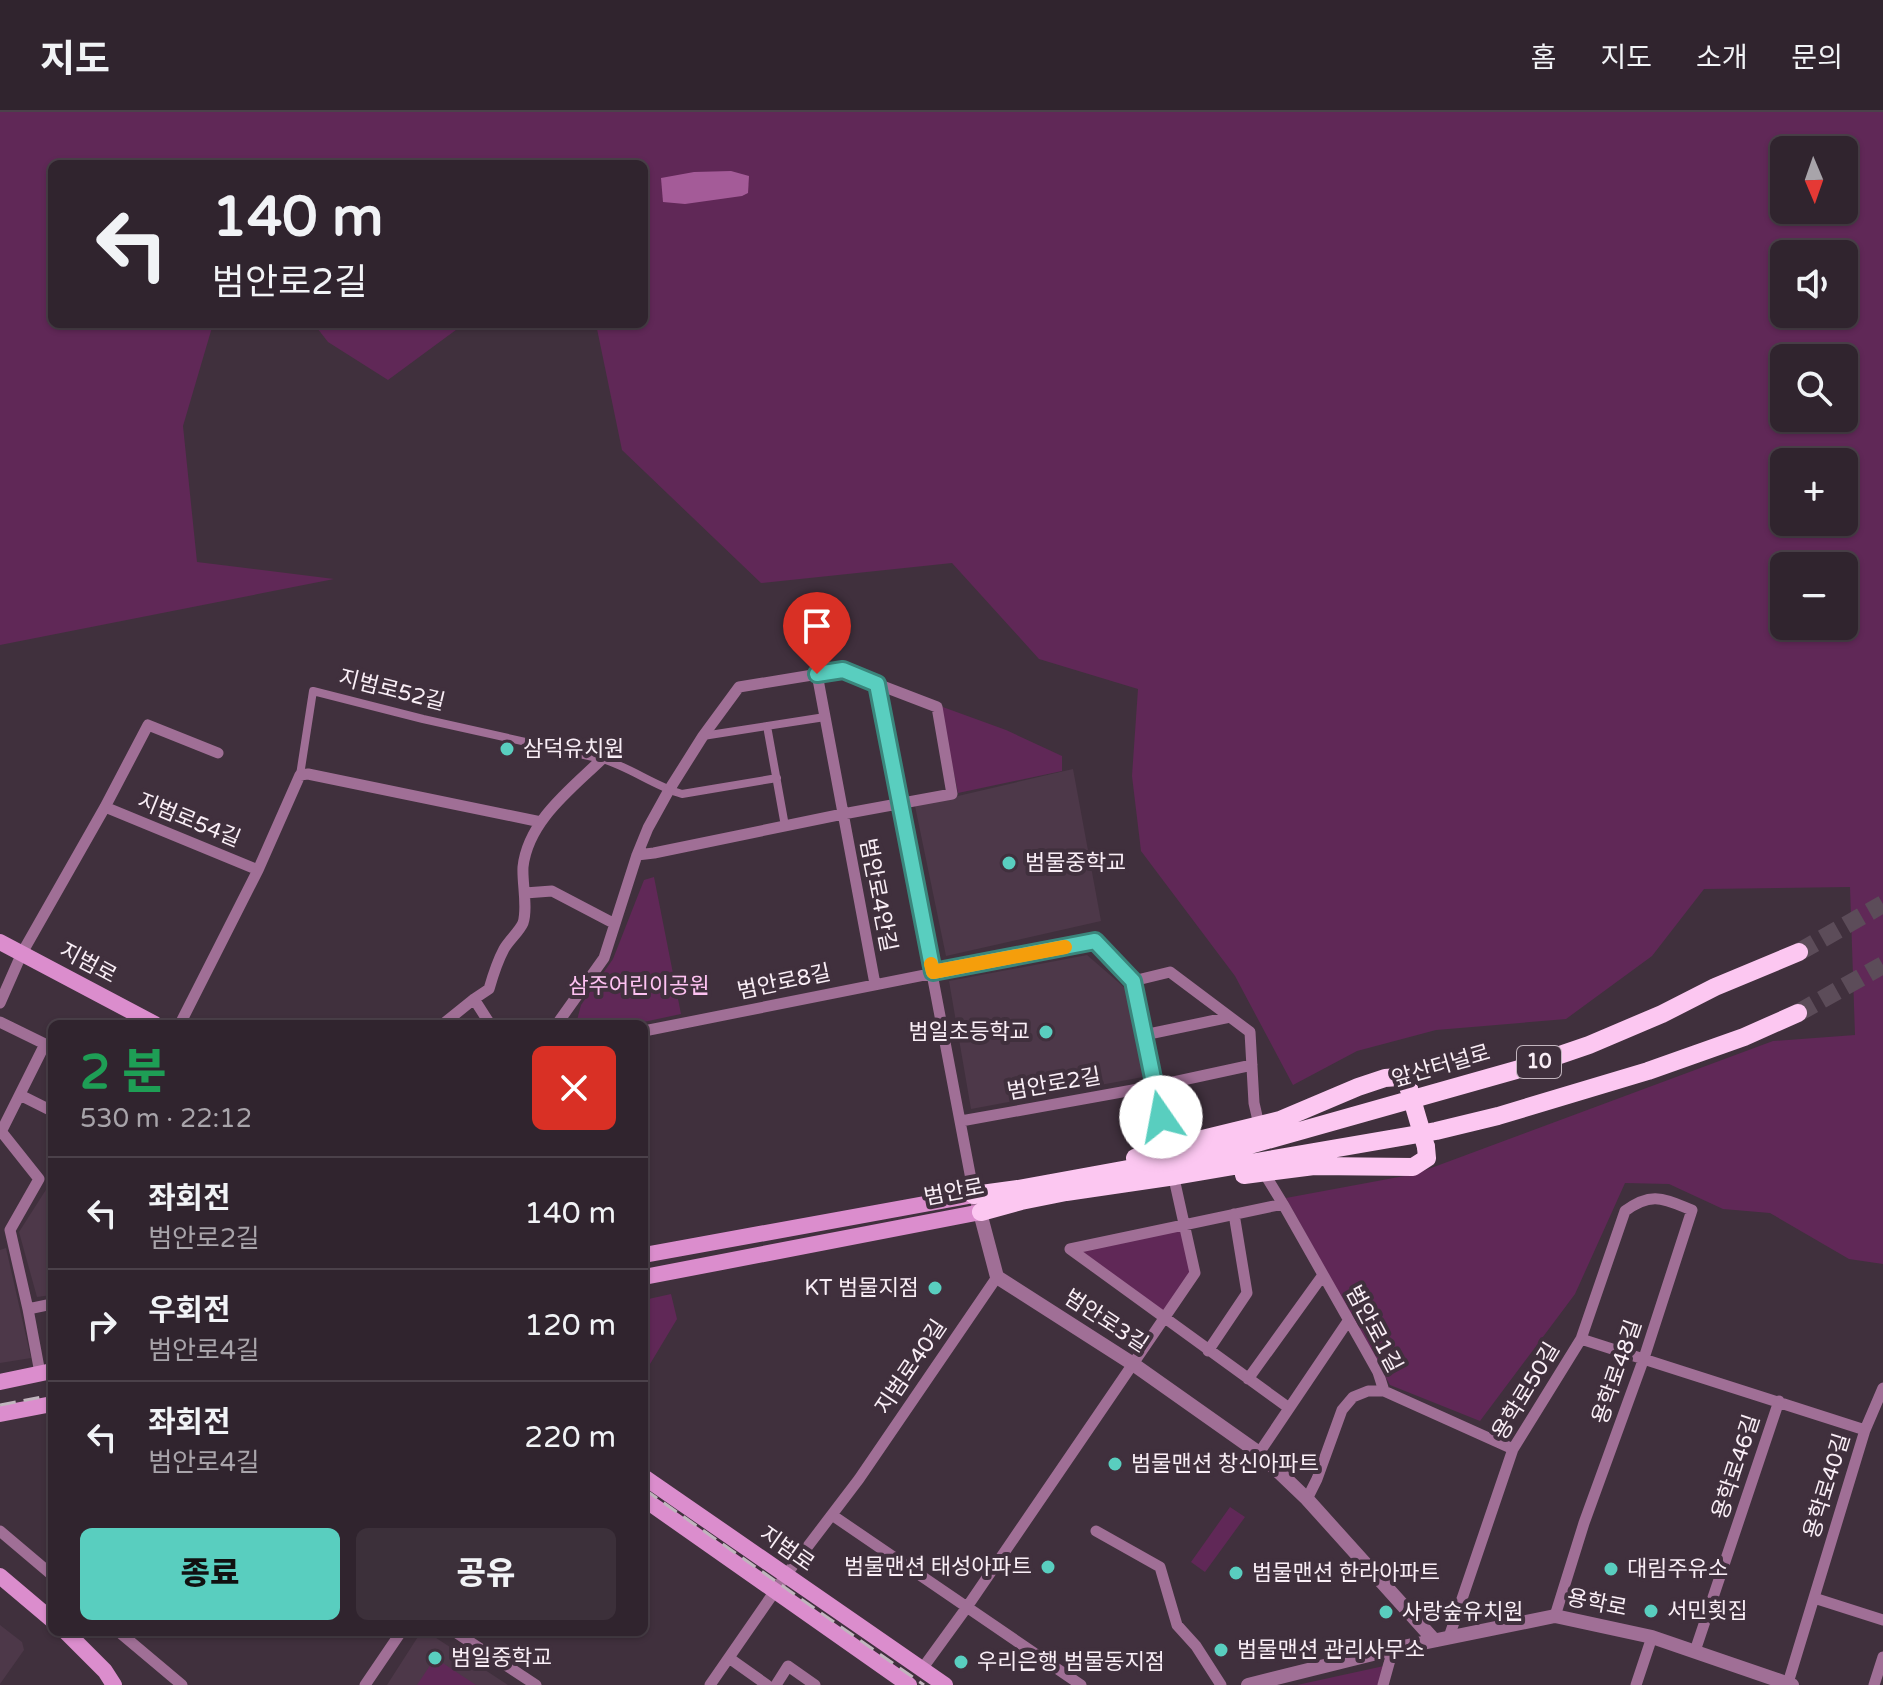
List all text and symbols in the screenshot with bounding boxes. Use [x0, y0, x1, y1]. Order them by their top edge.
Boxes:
text: 지도 [40, 37, 110, 83]
text: 홈 [1531, 41, 1556, 75]
text: 지도 [1600, 41, 1652, 75]
text: 소개 [1696, 41, 1747, 75]
text: 문의 [1791, 41, 1843, 75]
north arrow [1770, 136, 1858, 224]
map controls [1770, 136, 1858, 640]
text: 140 m [212, 184, 383, 251]
icon: left [80, 192, 184, 296]
button: sound [1770, 240, 1858, 328]
text: 범안로2길 [212, 261, 367, 304]
button: search [1770, 344, 1858, 432]
button: + [1770, 448, 1858, 536]
button: − [1770, 552, 1858, 640]
pin [783, 592, 851, 674]
icon: arrive [795, 604, 839, 648]
street label: 지범로52길 [336, 664, 448, 716]
place label: 삼덕유치원 [523, 736, 624, 762]
marker: 삼덕유치원 [498, 740, 516, 758]
street label: 지범로54길 [134, 788, 244, 852]
street label: 범안로4안길 [854, 836, 902, 954]
place label: 범물중학교 [1025, 850, 1126, 876]
marker: 범물중학교 [1000, 854, 1018, 872]
street label: 지범로 [55, 937, 121, 989]
street label: 범안로8길 [735, 959, 833, 1005]
park label: 삼주어린이공원 [568, 973, 710, 999]
place label: 범일초등학교 [909, 1019, 1030, 1045]
marker: 범일초등학교 [1037, 1023, 1055, 1041]
street label: 앞산터널로 [1389, 1040, 1493, 1092]
text: 2 분 [80, 1044, 167, 1102]
button: close [532, 1046, 616, 1130]
road number: 10 [1517, 1046, 1561, 1078]
street label: 범안로2길 [1005, 1063, 1103, 1105]
position arrow [1119, 1075, 1203, 1159]
text: 530 m · 22:12 [80, 1103, 252, 1134]
street label: 범안로 [922, 1173, 986, 1211]
text: 좌회전 [148, 1180, 231, 1217]
icon: left [80, 1191, 124, 1235]
text: 140 m [524, 1195, 616, 1232]
text: 범안로2길 [148, 1223, 260, 1254]
place label: KT 범물지점 [804, 1275, 919, 1301]
marker: KT 범물지점 [926, 1279, 944, 1297]
street label: 범안로1길 [1340, 1281, 1408, 1377]
street label: 범안로3길 [1059, 1284, 1153, 1358]
text: 우회전 [148, 1292, 231, 1329]
icon: right [80, 1303, 124, 1347]
text: 120 m [524, 1307, 616, 1344]
street label: 지범로40길 [870, 1315, 952, 1419]
street label: 용학로48길 [1587, 1316, 1647, 1428]
text: 범안로4길 [148, 1335, 260, 1366]
street label: 용학로50길 [1487, 1338, 1565, 1444]
text: 좌회전 [148, 1404, 231, 1441]
street label: 용학로46길 [1707, 1411, 1765, 1523]
icon: left [80, 1415, 124, 1459]
text: 220 m [524, 1419, 616, 1456]
street label: 용학로40길 [1799, 1430, 1855, 1542]
text: 범안로4길 [148, 1447, 260, 1478]
place label: 범물맨션 창신아파트 [1131, 1451, 1319, 1477]
marker: 범물맨션 창신아파트 [1106, 1455, 1124, 1473]
street label: 지범로 [755, 1521, 819, 1577]
button: 종료 [80, 1528, 340, 1620]
button: 공유 [356, 1528, 616, 1620]
place label: 범물맨션 태성아파트 [844, 1554, 1032, 1580]
place label: 대림주유소 [1627, 1556, 1728, 1582]
marker: 범물맨션 태성아파트 [1039, 1558, 1057, 1576]
place label: 범물맨션 한라아파트 [1252, 1560, 1440, 1586]
marker: 대림주유소 [1602, 1560, 1620, 1578]
marker: 범물맨션 한라아파트 [1227, 1564, 1245, 1582]
street label: 용학로 [1565, 1584, 1629, 1622]
place label: 서민횟집 [1667, 1598, 1748, 1624]
place label: 사랑숲유치원 [1402, 1599, 1523, 1625]
marker: 서민횟집 [1642, 1602, 1660, 1620]
marker: 사랑숲유치원 [1377, 1603, 1395, 1621]
place label: 범물맨션 관리사무소 [1237, 1637, 1425, 1663]
marker: 범물맨션 관리사무소 [1212, 1641, 1230, 1659]
place label: 범일중학교 [451, 1645, 552, 1671]
marker: 범일중학교 [426, 1649, 444, 1667]
place label: 우리은행 범물동지점 [977, 1649, 1165, 1675]
marker: 우리은행 범물동지점 [952, 1653, 970, 1671]

